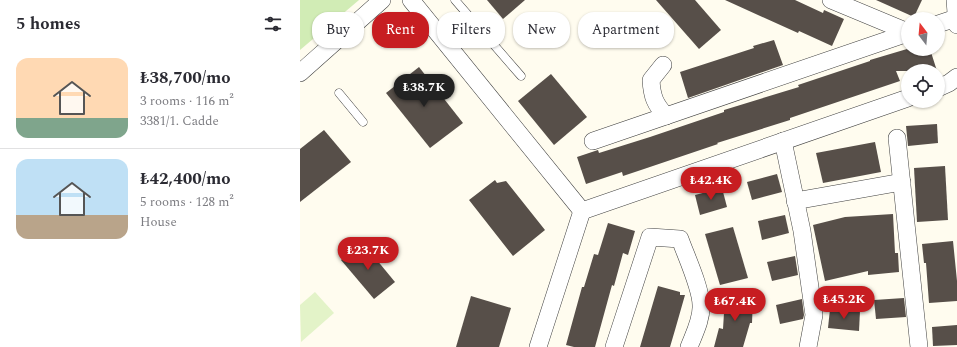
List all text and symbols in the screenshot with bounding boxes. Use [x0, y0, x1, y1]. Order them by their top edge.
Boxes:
text: 5 homes [16, 11, 81, 37]
chip: Buy [312, 12, 364, 48]
chip: Rent [372, 12, 429, 48]
chip: Filters [437, 12, 505, 48]
chip: New [513, 12, 570, 48]
chip: Apartment [578, 12, 674, 48]
north arrow [901, 12, 945, 56]
map controls [901, 12, 945, 108]
icon: filters [262, 13, 284, 35]
button: locate [901, 64, 945, 108]
text: ₺38,700/mo [140, 65, 231, 91]
icon: home [48, 74, 96, 122]
pin: ₺38.7K [391, 74, 457, 108]
text: ₺38.7K [403, 77, 445, 97]
text: 3 rooms · 116 m² [140, 91, 234, 111]
text: 3381/1. Cadde [140, 111, 219, 131]
text: ₺42,400/mo [140, 166, 231, 192]
pin: ₺42.4K [678, 167, 744, 201]
text: ₺42.4K [690, 170, 732, 190]
icon: home [48, 175, 96, 223]
text: 5 rooms · 128 m² [140, 192, 234, 212]
text: House [140, 212, 177, 232]
pin: ₺23.7K [335, 237, 401, 271]
text: ₺23.7K [347, 240, 389, 260]
pin: ₺45.2K [811, 286, 877, 320]
pin: ₺67.4K [702, 288, 768, 322]
text: ₺45.2K [823, 289, 865, 309]
text: ₺67.4K [714, 291, 756, 311]

